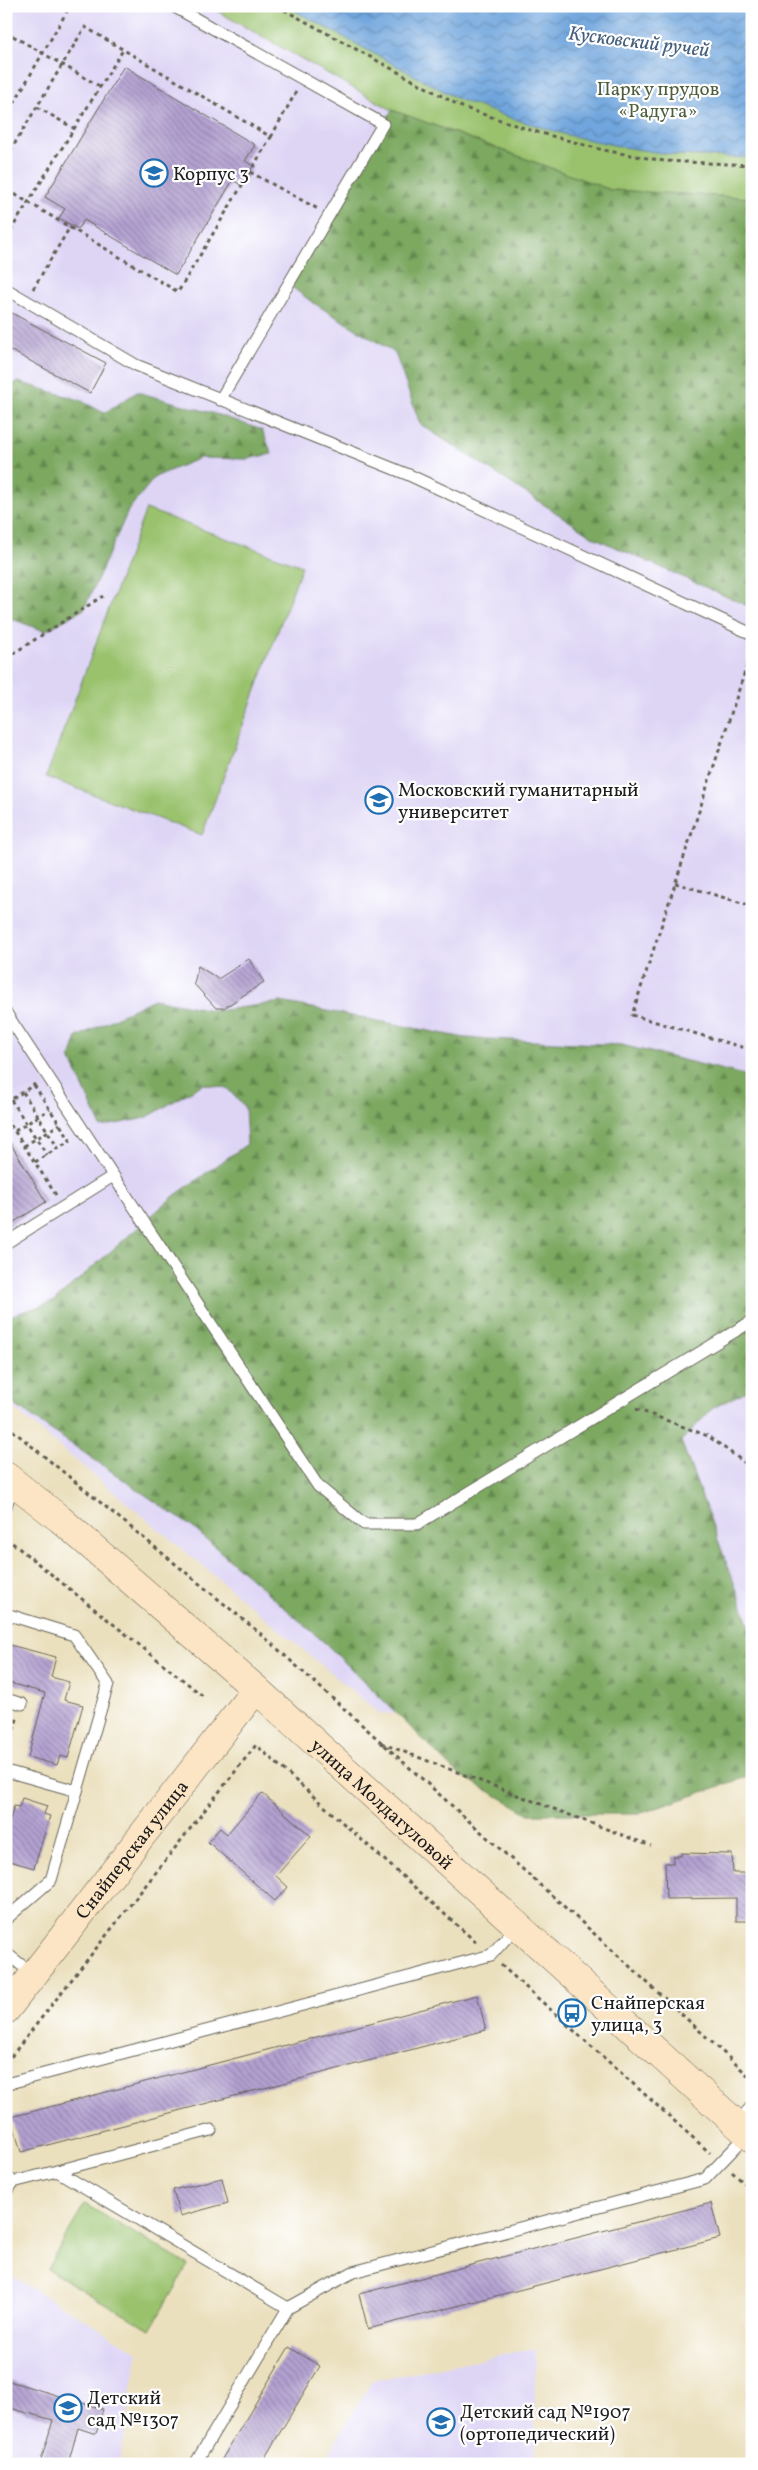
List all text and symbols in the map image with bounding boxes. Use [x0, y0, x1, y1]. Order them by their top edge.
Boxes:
water label: Кусковский ручей [567, 20, 711, 66]
park label: Парк у прудов «Радуга» [597, 77, 719, 125]
school or university icon: Корпус 3 [139, 158, 169, 188]
place label: Корпус 3 [173, 162, 249, 188]
place label: Московский гуманитарный университет [398, 778, 639, 826]
school or university icon: Московский гуманитарный университет [364, 785, 394, 815]
street label: улица Молдагуловой [304, 1733, 458, 1877]
street label: Снайперская улица [70, 1775, 195, 1925]
place label: Снайперская улица, 3 [591, 1991, 705, 2039]
bus stop icon: Снайперская улица, 3 [557, 1998, 587, 2028]
place label: Детский сад №1307 [87, 2386, 179, 2434]
school or university icon: Детский сад №1307 [53, 2393, 83, 2423]
place label: Детский сад №1907 (ортопедический) [460, 2400, 631, 2448]
school or university icon: Детский сад №1907 (ортопедический) [426, 2407, 456, 2437]

